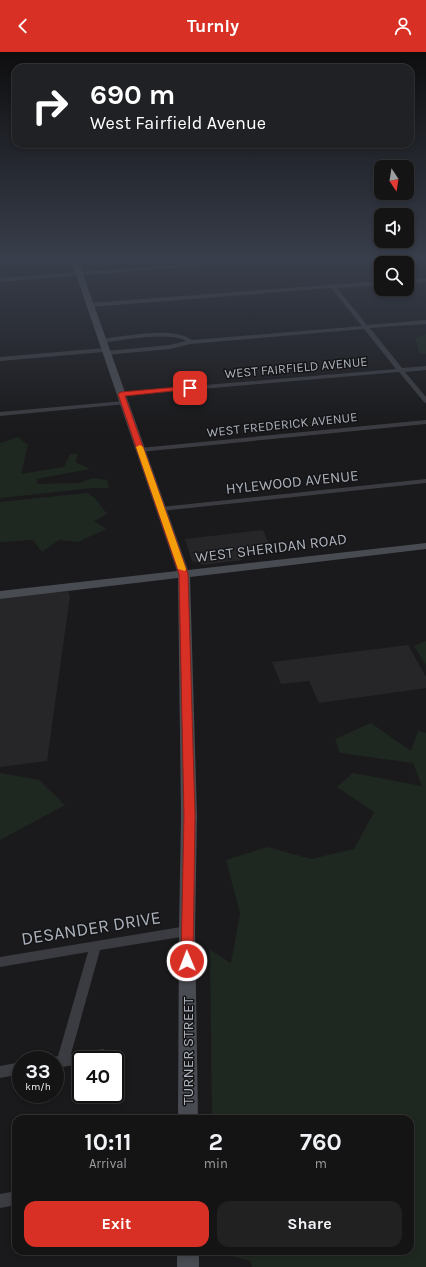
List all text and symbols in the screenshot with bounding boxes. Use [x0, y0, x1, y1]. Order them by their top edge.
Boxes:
icon: back [12, 15, 34, 37]
text: Turnly [187, 15, 239, 37]
icon: person [392, 15, 414, 37]
text: 690 m [90, 78, 175, 111]
icon: right [24, 80, 76, 132]
text: West Fairfield Avenue [90, 112, 266, 134]
north arrow [374, 160, 414, 200]
map controls [374, 160, 414, 296]
button: sound [374, 208, 414, 248]
button: search [374, 256, 414, 296]
street label: WEST FAIRFIELD AVENUE [224, 354, 368, 381]
pin [173, 371, 207, 405]
icon: arrive [179, 377, 201, 399]
street label: WEST FREDERICK AVENUE [206, 409, 358, 440]
street label: HYLEWOOD AVENUE [225, 466, 359, 498]
street label: WEST SHERIDAN ROAD [194, 530, 348, 566]
street label: DESANDER DRIVE [20, 906, 162, 950]
position arrow [166, 940, 208, 982]
street label: TURNER STREET [179, 996, 197, 1105]
speed limit sign: 40 [72, 1051, 124, 1103]
text: 33 [26, 1060, 50, 1083]
text: km/h [25, 1081, 51, 1093]
text: 10:11 [84, 1128, 132, 1156]
text: 2 [209, 1128, 223, 1156]
text: 760 [300, 1128, 342, 1156]
text: Arrival [89, 1156, 127, 1171]
text: min [204, 1156, 228, 1171]
text: m [315, 1156, 327, 1171]
button: Exit [24, 1201, 209, 1247]
button: Share [217, 1201, 402, 1247]

